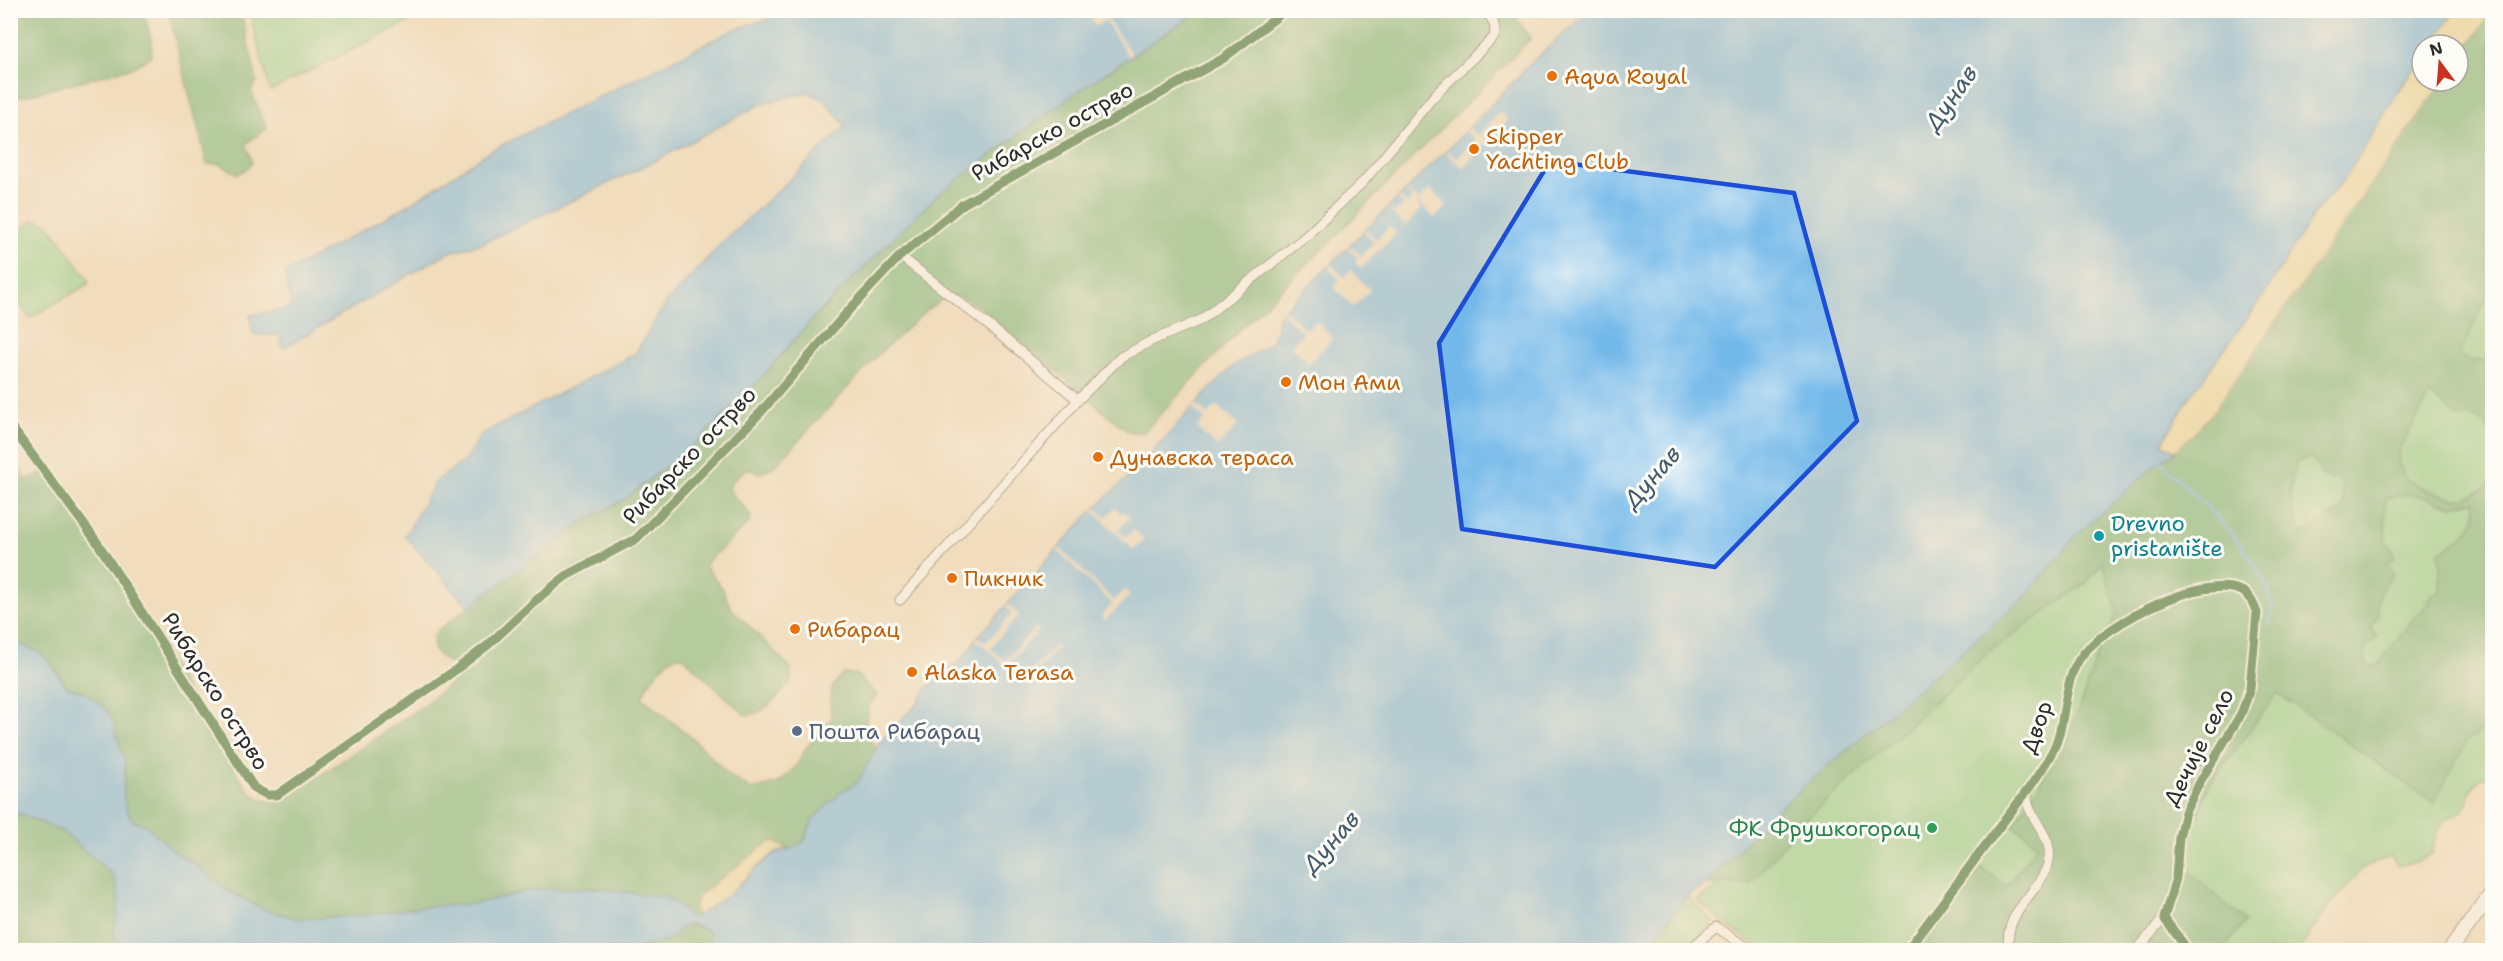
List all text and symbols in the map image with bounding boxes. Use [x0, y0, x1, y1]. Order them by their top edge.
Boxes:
north arrow [2410, 33, 2470, 93]
text: N [2427, 37, 2445, 61]
water label: Дунав [1916, 59, 1985, 139]
place label: Aqua Royal [1564, 62, 1687, 91]
marker: Aqua Royal [1545, 69, 1559, 83]
street label: Рибарско острво [966, 75, 1138, 188]
place label: Skipper Yachting Club [1486, 122, 1629, 176]
marker: Skipper Yachting Club [1467, 142, 1481, 156]
place label: Мон Ами [1298, 368, 1401, 397]
marker: Мон Ами [1279, 375, 1293, 389]
street label: Рибарско острво [616, 380, 763, 531]
water label: Дунав [1615, 439, 1688, 517]
place label: Дунавска тераса [1110, 443, 1294, 472]
marker: Дунавска тераса [1091, 450, 1105, 464]
place label: Drevno pristanište [2111, 509, 2223, 563]
marker: Drevno pristanište [2092, 529, 2106, 543]
place label: Пикник [964, 564, 1044, 593]
marker: Пикник [945, 571, 959, 585]
street label: Рибарско острво [155, 607, 276, 776]
place label: Рибарац [807, 615, 900, 644]
marker: Рибарац [788, 622, 802, 636]
place label: Alaska Terasa [924, 658, 1074, 687]
marker: Alaska Terasa [905, 665, 919, 679]
street label: Дечије село [2156, 684, 2240, 811]
street label: Двор [2014, 697, 2059, 757]
place label: Пошта Рибарац [809, 717, 980, 746]
marker: Пошта Рибарац [790, 724, 804, 738]
water label: Дунав [1294, 804, 1367, 882]
place label: ФК Фрушкогорац [1729, 814, 1920, 843]
marker: ФК Фрушкогорац [1925, 821, 1939, 835]

